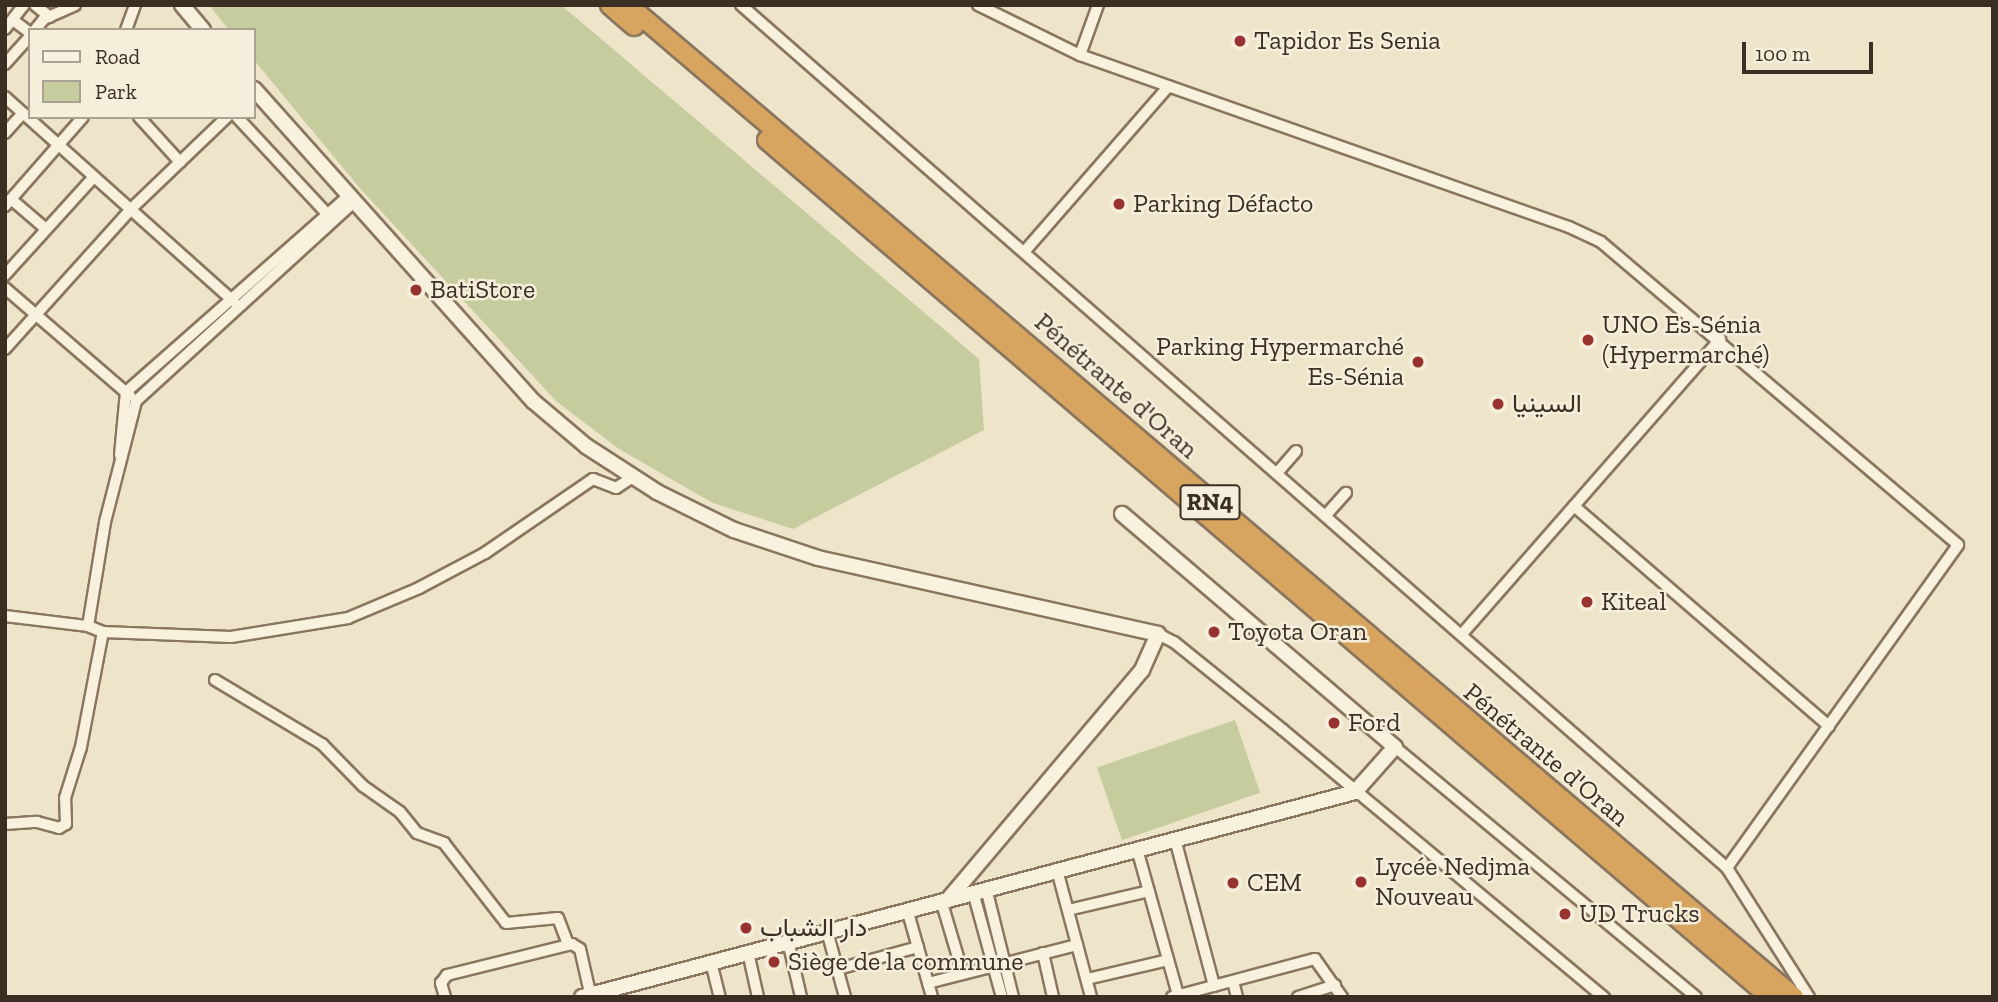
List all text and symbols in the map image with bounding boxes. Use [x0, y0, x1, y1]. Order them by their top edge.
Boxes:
place label: Tapidor Es Senia [1254, 25, 1441, 57]
legend [28, 28, 256, 119]
scale bar [1746, 28, 1877, 72]
marker: Tapidor Es Senia [1232, 33, 1248, 49]
text: 100 m [1755, 41, 1810, 66]
text: Road [95, 44, 140, 69]
text: Park [95, 79, 137, 104]
place label: Parking Défacto [1133, 188, 1313, 220]
marker: Parking Défacto [1111, 196, 1127, 212]
place label: BatiStore [430, 274, 535, 306]
marker: BatiStore [408, 282, 424, 298]
street label: Pénétrante d'Oran [1028, 307, 1204, 465]
place label: UNO Es-Sénia (Hypermarché) [1602, 309, 1769, 370]
place label: Parking Hypermarché Es-Sénia [1156, 331, 1404, 392]
marker: UNO Es-Sénia (Hypermarché) [1580, 332, 1596, 348]
marker: Parking Hypermarché Es-Sénia [1410, 354, 1426, 370]
place label: السينيا [1512, 388, 1582, 420]
marker: السينيا [1490, 396, 1506, 412]
road number: RN4 [1178, 481, 1242, 522]
place label: Kiteal [1601, 586, 1666, 618]
marker: Kiteal [1579, 594, 1595, 610]
place label: Toyota Oran [1228, 616, 1367, 648]
marker: Toyota Oran [1206, 624, 1222, 640]
street label: Pénétrante d'Oran [1457, 677, 1635, 833]
place label: Ford [1348, 707, 1401, 739]
marker: Ford [1326, 715, 1342, 731]
place label: Lycée Nedjma Nouveau [1375, 851, 1530, 912]
place label: CEM [1247, 867, 1302, 899]
marker: Lycée Nedjma Nouveau [1353, 874, 1369, 890]
marker: CEM [1225, 875, 1241, 891]
place label: UD Trucks [1579, 898, 1700, 930]
marker: UD Trucks [1557, 906, 1573, 922]
place label: دار الشباب [760, 912, 867, 944]
marker: دار الشباب [738, 920, 754, 936]
place label: Siège de la commune [788, 946, 1023, 978]
marker: Siège de la commune [766, 954, 782, 970]

